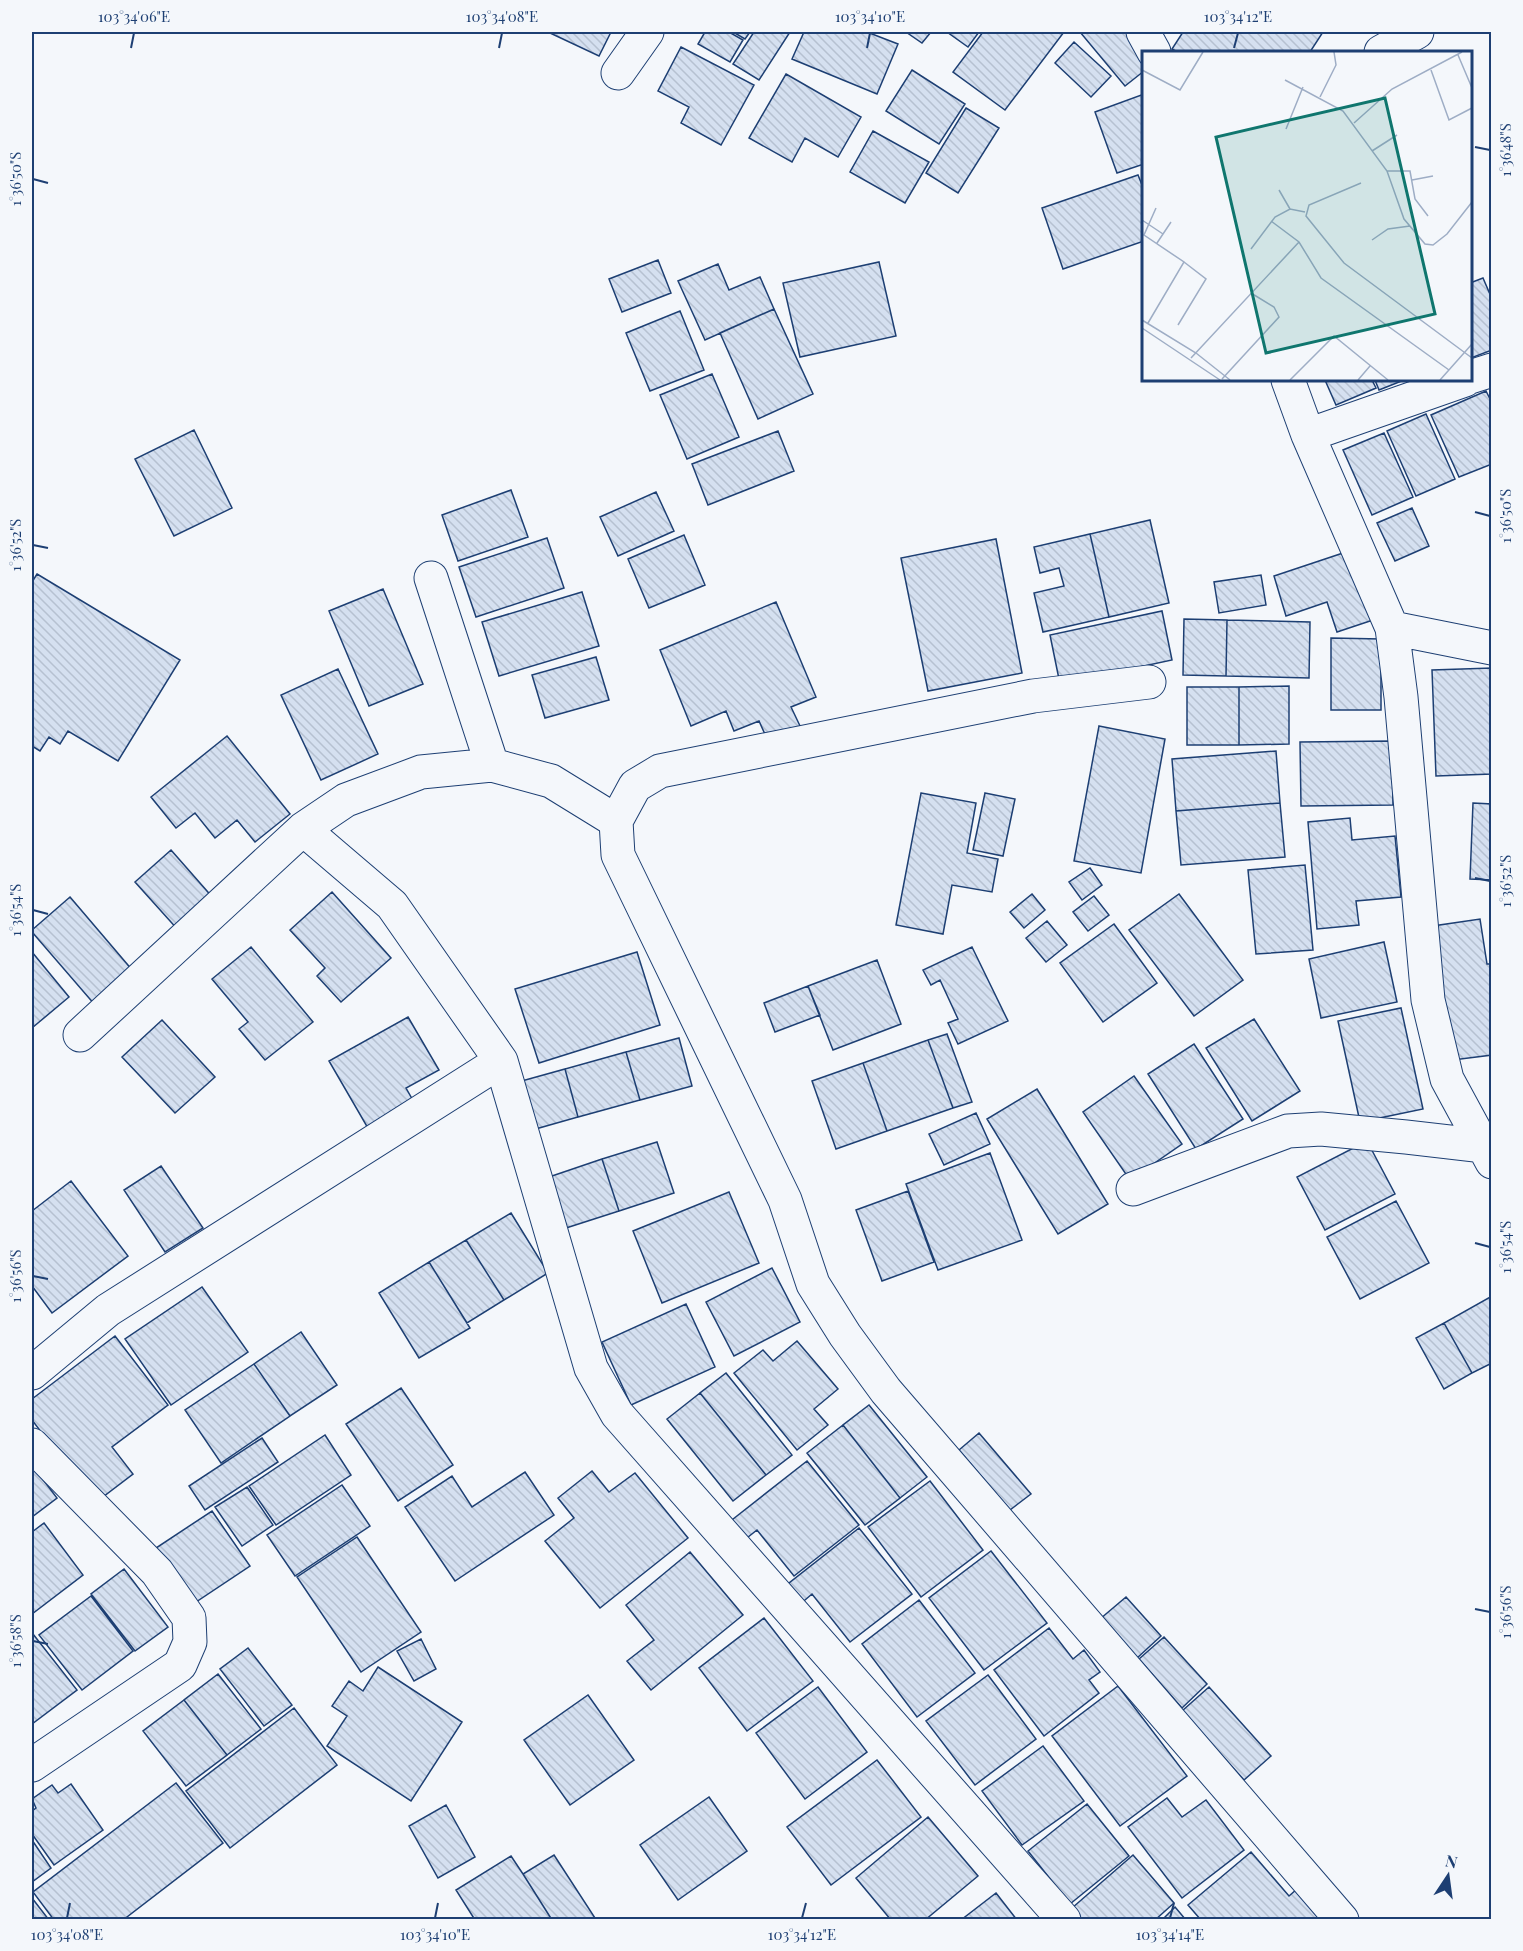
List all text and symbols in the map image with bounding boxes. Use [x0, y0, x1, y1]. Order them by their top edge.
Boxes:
text: 103°34'06"E [98, 6, 170, 26]
text: 103°34'08"E [466, 6, 538, 26]
text: 103°34'10"E [835, 6, 905, 26]
text: 103°34'12"E [1204, 6, 1272, 26]
inset map [1142, 51, 1472, 381]
text: 1°36'48"S [1495, 123, 1515, 177]
text: 1°36'50"S [5, 152, 25, 206]
text: 1°36'50"S [1495, 489, 1515, 543]
text: 1°36'52"S [5, 519, 25, 571]
text: 1°36'52"S [1495, 855, 1515, 907]
text: 1°36'54"S [5, 884, 25, 936]
text: 1°36'54"S [1495, 1221, 1515, 1273]
text: 1°36'56"S [5, 1249, 25, 1303]
text: 1°36'56"S [1495, 1585, 1515, 1639]
text: 1°36'58"S [5, 1614, 25, 1668]
north arrow [1418, 1846, 1478, 1906]
text: N [1443, 1849, 1460, 1873]
text: 103°34'08"E [31, 1924, 103, 1944]
text: 103°34'10"E [400, 1924, 470, 1944]
text: 103°34'12"E [768, 1924, 836, 1944]
text: 103°34'14"E [1136, 1924, 1204, 1944]

